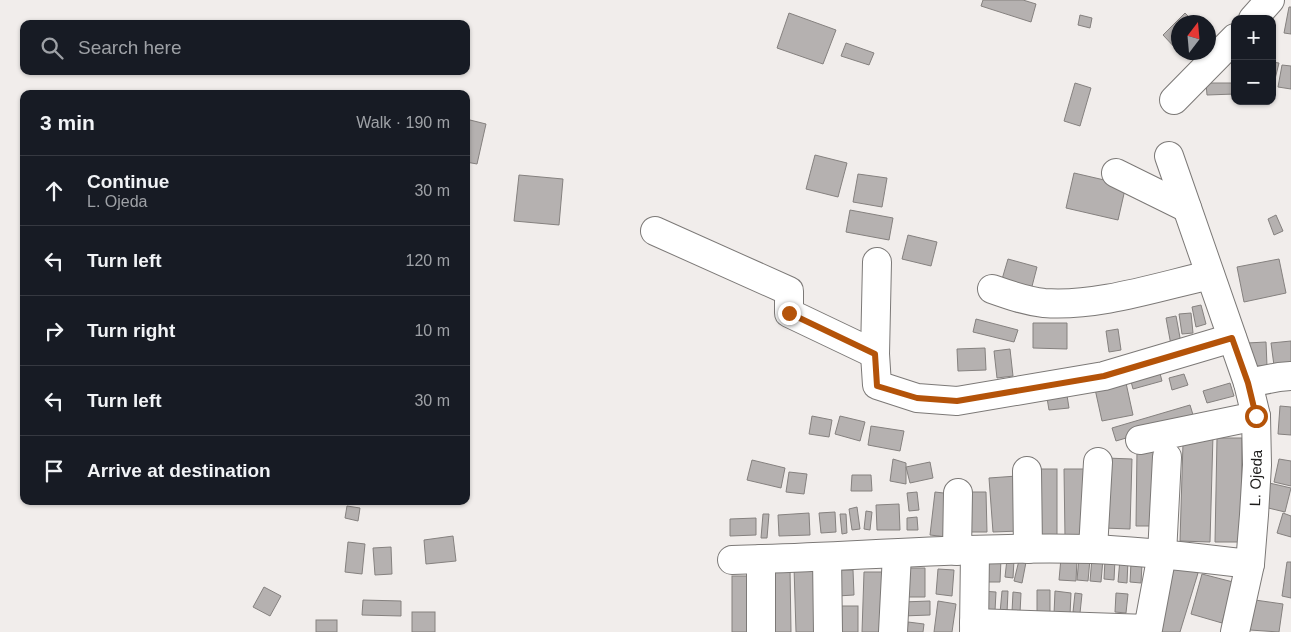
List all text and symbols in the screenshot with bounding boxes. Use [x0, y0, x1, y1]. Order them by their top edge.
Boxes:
north arrow [1171, 15, 1216, 60]
map controls [1231, 15, 1276, 105]
button: + [1231, 15, 1276, 60]
search box [20, 20, 470, 75]
icon: search [38, 34, 66, 62]
text: Search here [78, 37, 182, 58]
button: − [1231, 60, 1276, 105]
text: 3 min [40, 111, 95, 134]
text: Walk · 190 m [356, 114, 450, 131]
text: Continue [87, 171, 169, 192]
icon: ahead [40, 177, 68, 205]
text: 30 m [414, 182, 450, 199]
text: L. Ojeda [87, 193, 147, 210]
icon: left [40, 247, 68, 275]
text: Turn left [87, 250, 162, 271]
text: 120 m [406, 252, 450, 269]
route end [778, 302, 801, 325]
icon: right [40, 317, 68, 345]
text: Turn right [87, 320, 175, 341]
text: 10 m [414, 322, 450, 339]
icon: left [40, 387, 68, 415]
text: Turn left [87, 390, 162, 411]
text: 30 m [414, 392, 450, 409]
route start [1245, 405, 1268, 428]
street label: L. Ojeda [1246, 449, 1265, 507]
icon: arrive [40, 457, 68, 485]
text: Arrive at destination [87, 460, 271, 481]

